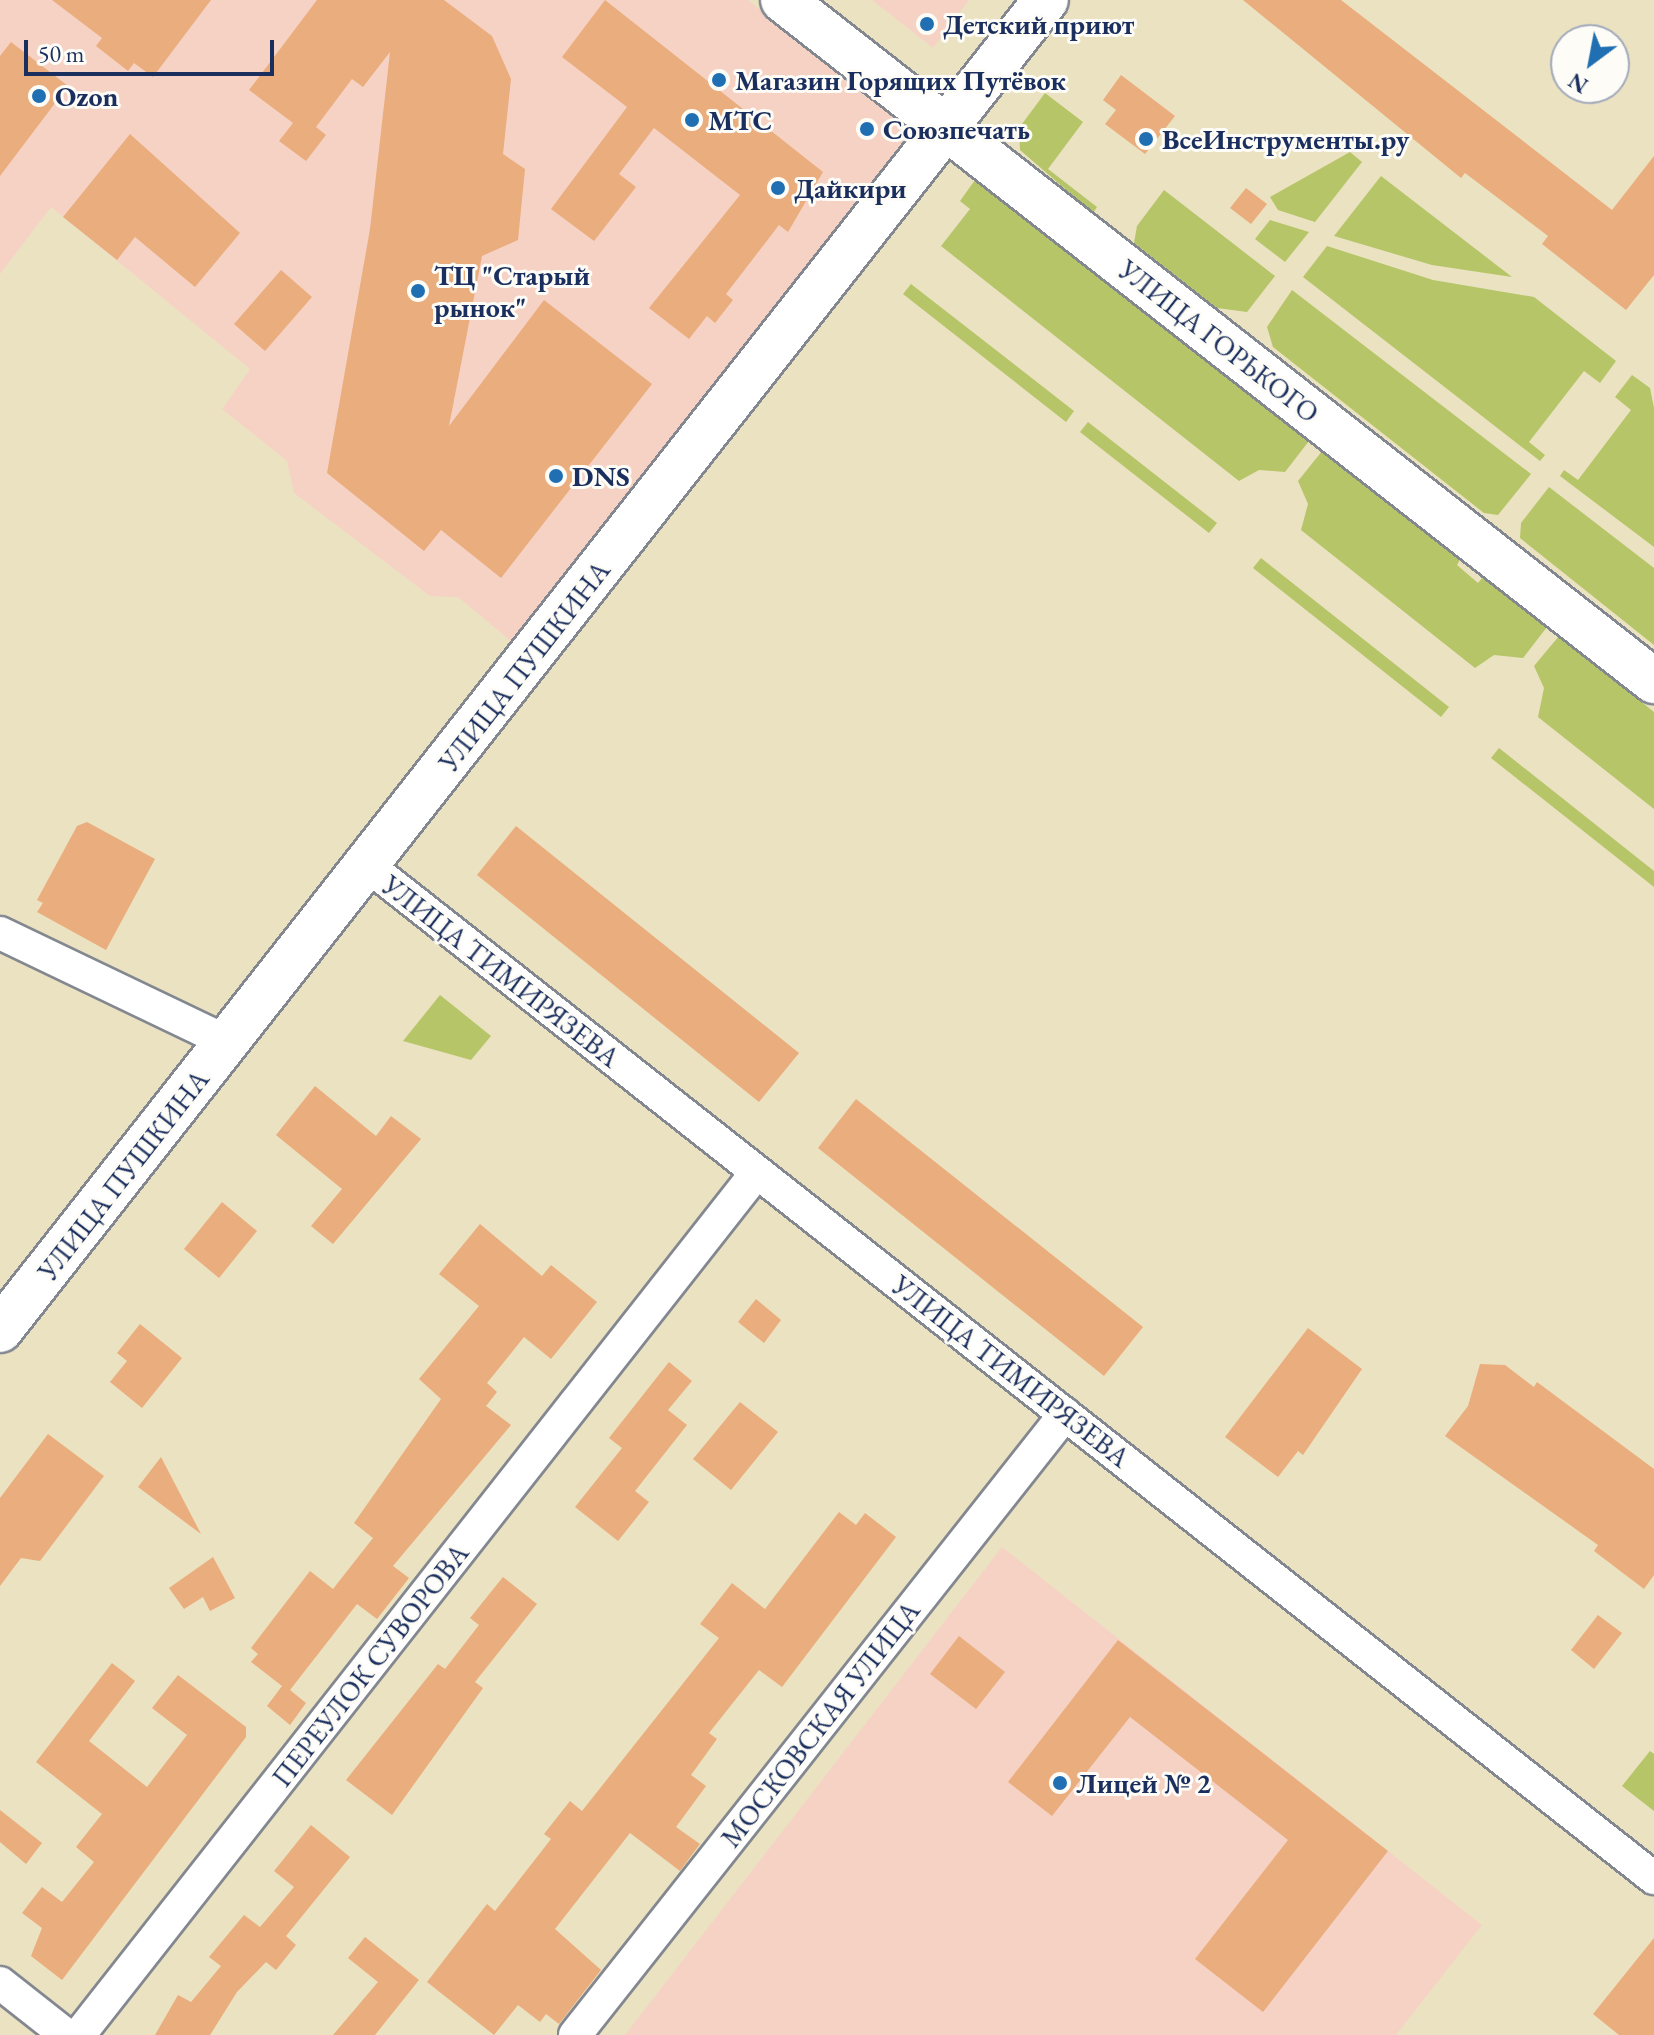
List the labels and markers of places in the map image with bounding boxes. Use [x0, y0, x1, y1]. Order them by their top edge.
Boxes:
place label: Детский приют [943, 7, 1134, 41]
marker: Детский приют [918, 15, 936, 33]
place label: Магазин Горящих Путёвок [735, 63, 1066, 97]
marker: Магазин Горящих Путёвок [710, 71, 728, 89]
place label: Ozon [55, 79, 118, 113]
marker: Ozon [30, 87, 48, 105]
place label: МТС [708, 103, 772, 137]
marker: МТС [683, 111, 701, 129]
place label: Союзпечать [883, 112, 1030, 146]
marker: Союзпечать [858, 120, 876, 138]
place label: ВсеИнструменты.ру [1162, 122, 1409, 156]
marker: ВсеИнструменты.ру [1137, 130, 1155, 148]
place label: Дайкири [794, 171, 907, 205]
marker: Дайкири [769, 179, 787, 197]
place label: ТЦ "Старый рынок" [434, 258, 590, 324]
marker: ТЦ "Старый рынок" [409, 282, 427, 300]
place label: DNS [572, 459, 630, 493]
marker: DNS [547, 467, 565, 485]
place label: Лицей № 2 [1076, 1766, 1211, 1800]
marker: Лицей № 2 [1051, 1774, 1069, 1792]

